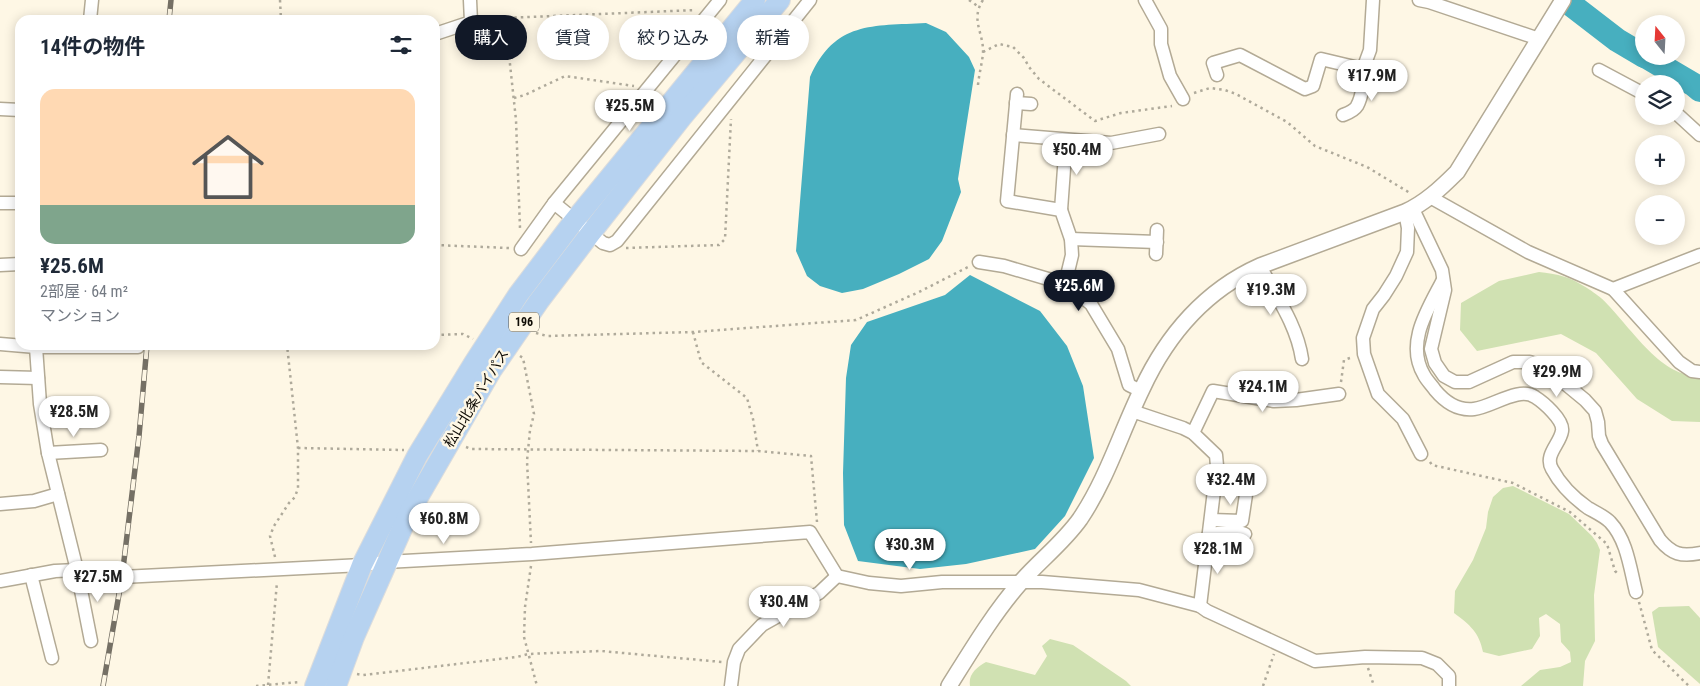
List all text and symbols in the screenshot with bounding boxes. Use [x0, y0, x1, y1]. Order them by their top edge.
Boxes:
chip: 購入 [455, 15, 527, 60]
chip: 賃貸 [537, 15, 609, 60]
chip: 絞り込み [619, 15, 727, 60]
chip: 新着 [737, 15, 809, 60]
north arrow [1635, 15, 1685, 65]
map controls [1635, 15, 1685, 245]
icon: filters [387, 31, 415, 59]
text: 14件の物件 [40, 35, 145, 59]
pin: ¥17.9M [1331, 59, 1413, 102]
text: ¥17.9M [1348, 66, 1396, 85]
button: layers [1635, 75, 1685, 125]
pin: ¥25.5M [589, 90, 671, 132]
text: ¥25.5M [606, 96, 654, 115]
icon: home [183, 122, 273, 212]
pin: ¥50.4M [1036, 134, 1118, 176]
button: + [1635, 135, 1685, 185]
text: ¥50.4M [1053, 140, 1101, 159]
button: − [1635, 195, 1685, 245]
text: ¥25.6M [40, 254, 104, 278]
pin: ¥25.6M [1038, 270, 1120, 312]
pin: ¥19.3M [1230, 274, 1312, 316]
text: ¥25.6M [1055, 276, 1103, 295]
text: ¥19.3M [1247, 280, 1295, 299]
text: 2部屋 · 64 m² [40, 282, 128, 301]
text: マンション [40, 306, 120, 325]
road number: 196 [509, 313, 539, 332]
street label: 松山北条バイパス [440, 346, 512, 450]
pin: ¥29.9M [1516, 356, 1598, 398]
text: ¥29.9M [1533, 362, 1581, 381]
pin: ¥24.1M [1222, 370, 1304, 413]
text: ¥24.1M [1239, 377, 1287, 396]
pin: ¥28.5M [33, 396, 115, 438]
text: ¥28.5M [50, 402, 98, 421]
pin: ¥32.4M [1190, 464, 1272, 506]
text: ¥32.4M [1207, 470, 1255, 489]
pin: ¥60.8M [403, 502, 485, 545]
text: ¥60.8M [420, 509, 468, 528]
pin: ¥30.3M [869, 528, 951, 571]
pin: ¥28.1M [1177, 532, 1259, 575]
text: ¥30.3M [886, 535, 934, 554]
text: ¥28.1M [1194, 539, 1242, 558]
pin: ¥27.5M [57, 560, 139, 603]
text: ¥27.5M [74, 567, 122, 586]
pin: ¥30.4M [743, 586, 825, 628]
text: ¥30.4M [760, 592, 808, 611]

